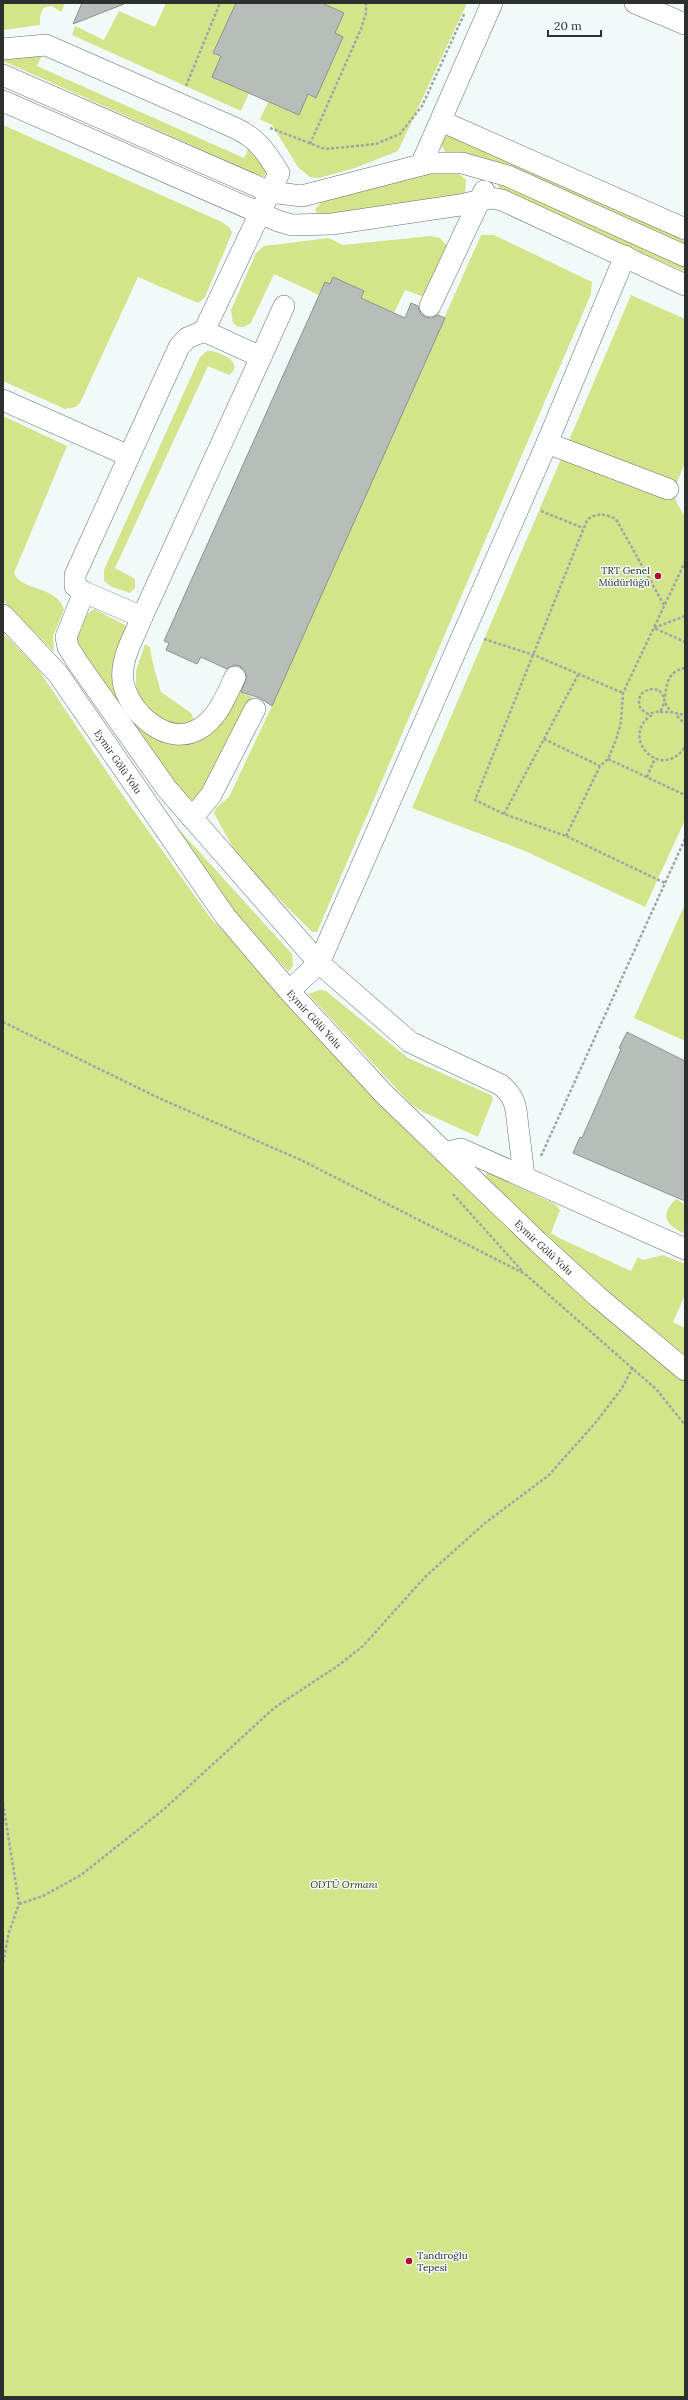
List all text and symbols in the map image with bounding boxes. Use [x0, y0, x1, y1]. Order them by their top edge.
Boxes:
scale bar [548, 12, 601, 38]
text: 20 m [554, 18, 582, 33]
place label: TRT Genel Müdürlüğü [598, 564, 650, 589]
marker: TRT Genel Müdürlüğü [653, 571, 663, 581]
street label: Eymir Gölü Yolu [91, 727, 145, 796]
street label: Eymir Gölü Yolu [284, 987, 344, 1051]
street label: Eymir Gölü Yolu [512, 1217, 576, 1278]
park label: ODTÜ Ormanı [310, 1878, 379, 1891]
place label: Tandıroğlu Tepesi [417, 2249, 468, 2274]
marker: Tandıroğlu Tepesi [404, 2256, 414, 2266]

